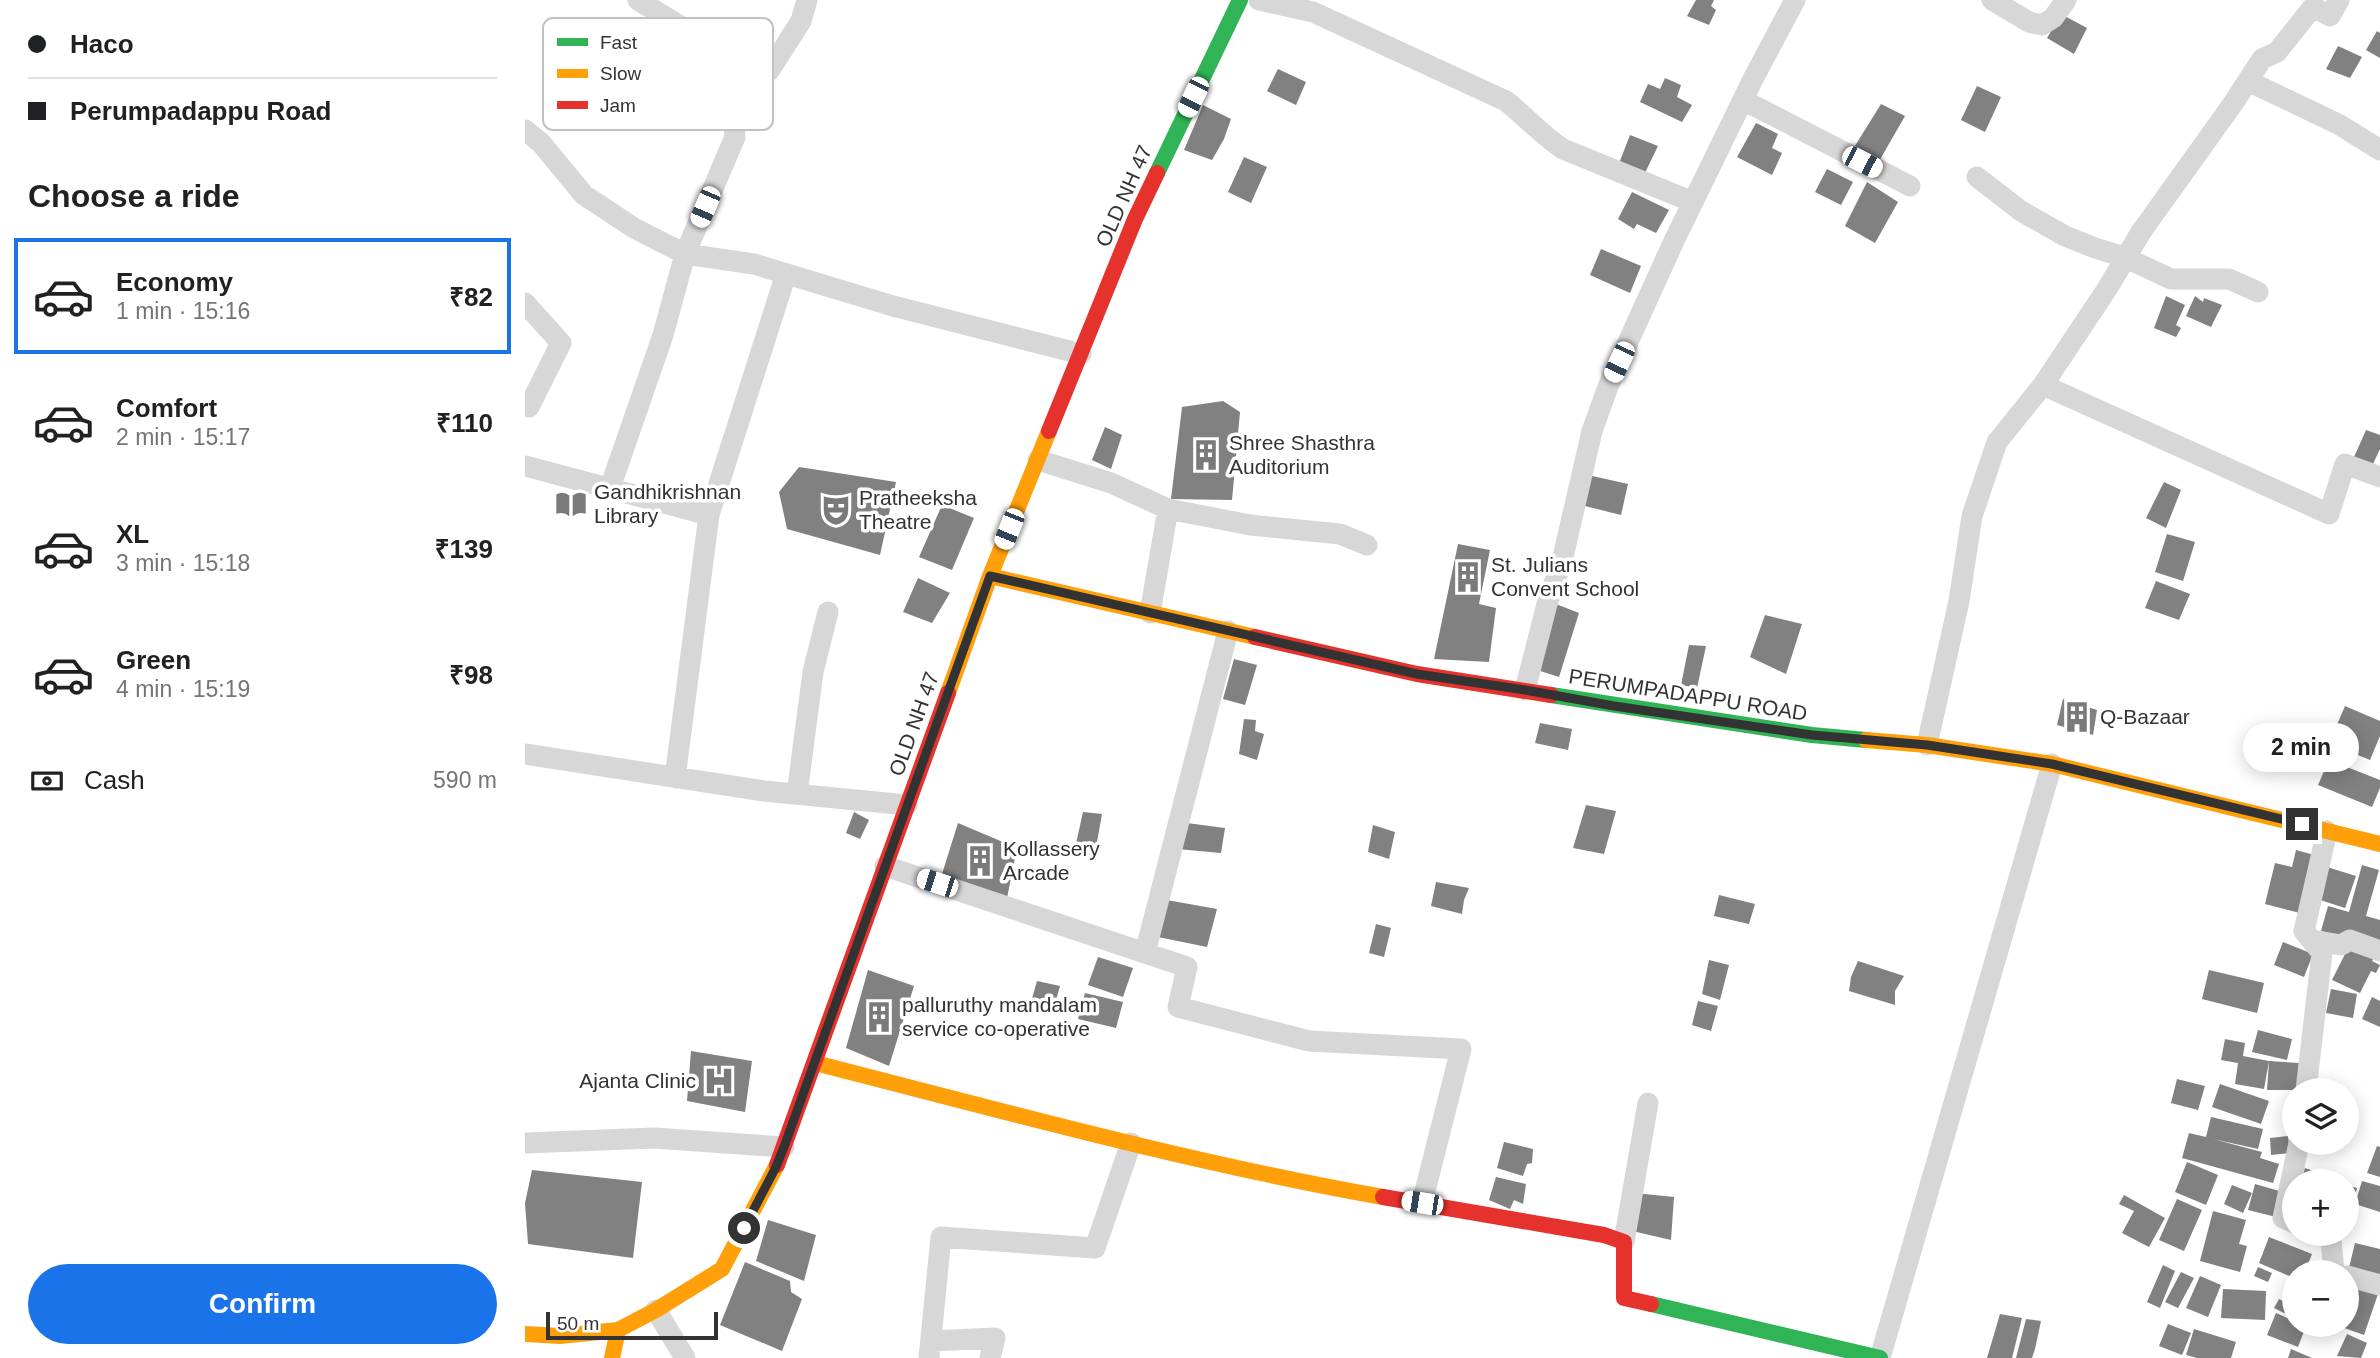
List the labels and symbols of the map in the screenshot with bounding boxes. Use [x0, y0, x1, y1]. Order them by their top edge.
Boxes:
legend [543, 18, 773, 130]
text: Fast [600, 32, 638, 53]
text: Slow [600, 63, 641, 84]
car [1175, 74, 1212, 120]
text: Jam [600, 95, 636, 116]
street label: OLD NH 47 [1091, 142, 1156, 250]
car [1839, 143, 1886, 181]
car [688, 184, 723, 230]
car [1601, 339, 1638, 385]
place label: Shree Shasthra Auditorium [1229, 431, 1375, 478]
building icon: Shree Shasthra Auditorium [1189, 438, 1223, 472]
place label: Gandhikrishnan Library [594, 480, 741, 527]
place label: Pratheeksha Theatre [859, 486, 977, 533]
library icon: Gandhikrishnan Library [554, 487, 588, 521]
theatre icon: Pratheeksha Theatre [819, 493, 853, 527]
car [992, 506, 1027, 552]
place label: St. Julians Convent School [1491, 553, 1639, 600]
building icon: St. Julians Convent School [1451, 560, 1485, 594]
street label: PERUMPADAPPU ROAD [1567, 664, 1809, 725]
street label: OLD NH 47 [884, 669, 943, 779]
building icon: Q-Bazaar [2060, 700, 2094, 734]
place label: Q-Bazaar [2100, 705, 2190, 728]
callout: 2 min [2244, 722, 2360, 772]
route end [2286, 808, 2318, 840]
place label: Kollassery Arcade [1003, 837, 1100, 884]
building icon: Kollassery Arcade [963, 844, 997, 878]
car [914, 867, 961, 899]
place label: palluruthy mandalam service co-operative [902, 993, 1097, 1040]
building icon: palluruthy mandalam service co-operative [862, 1000, 896, 1034]
hospital icon: Ajanta Clinic [702, 1064, 736, 1098]
place label: Ajanta Clinic [579, 1069, 696, 1092]
car [1400, 1189, 1445, 1217]
route start [728, 1212, 760, 1244]
scale bar [546, 1309, 717, 1341]

